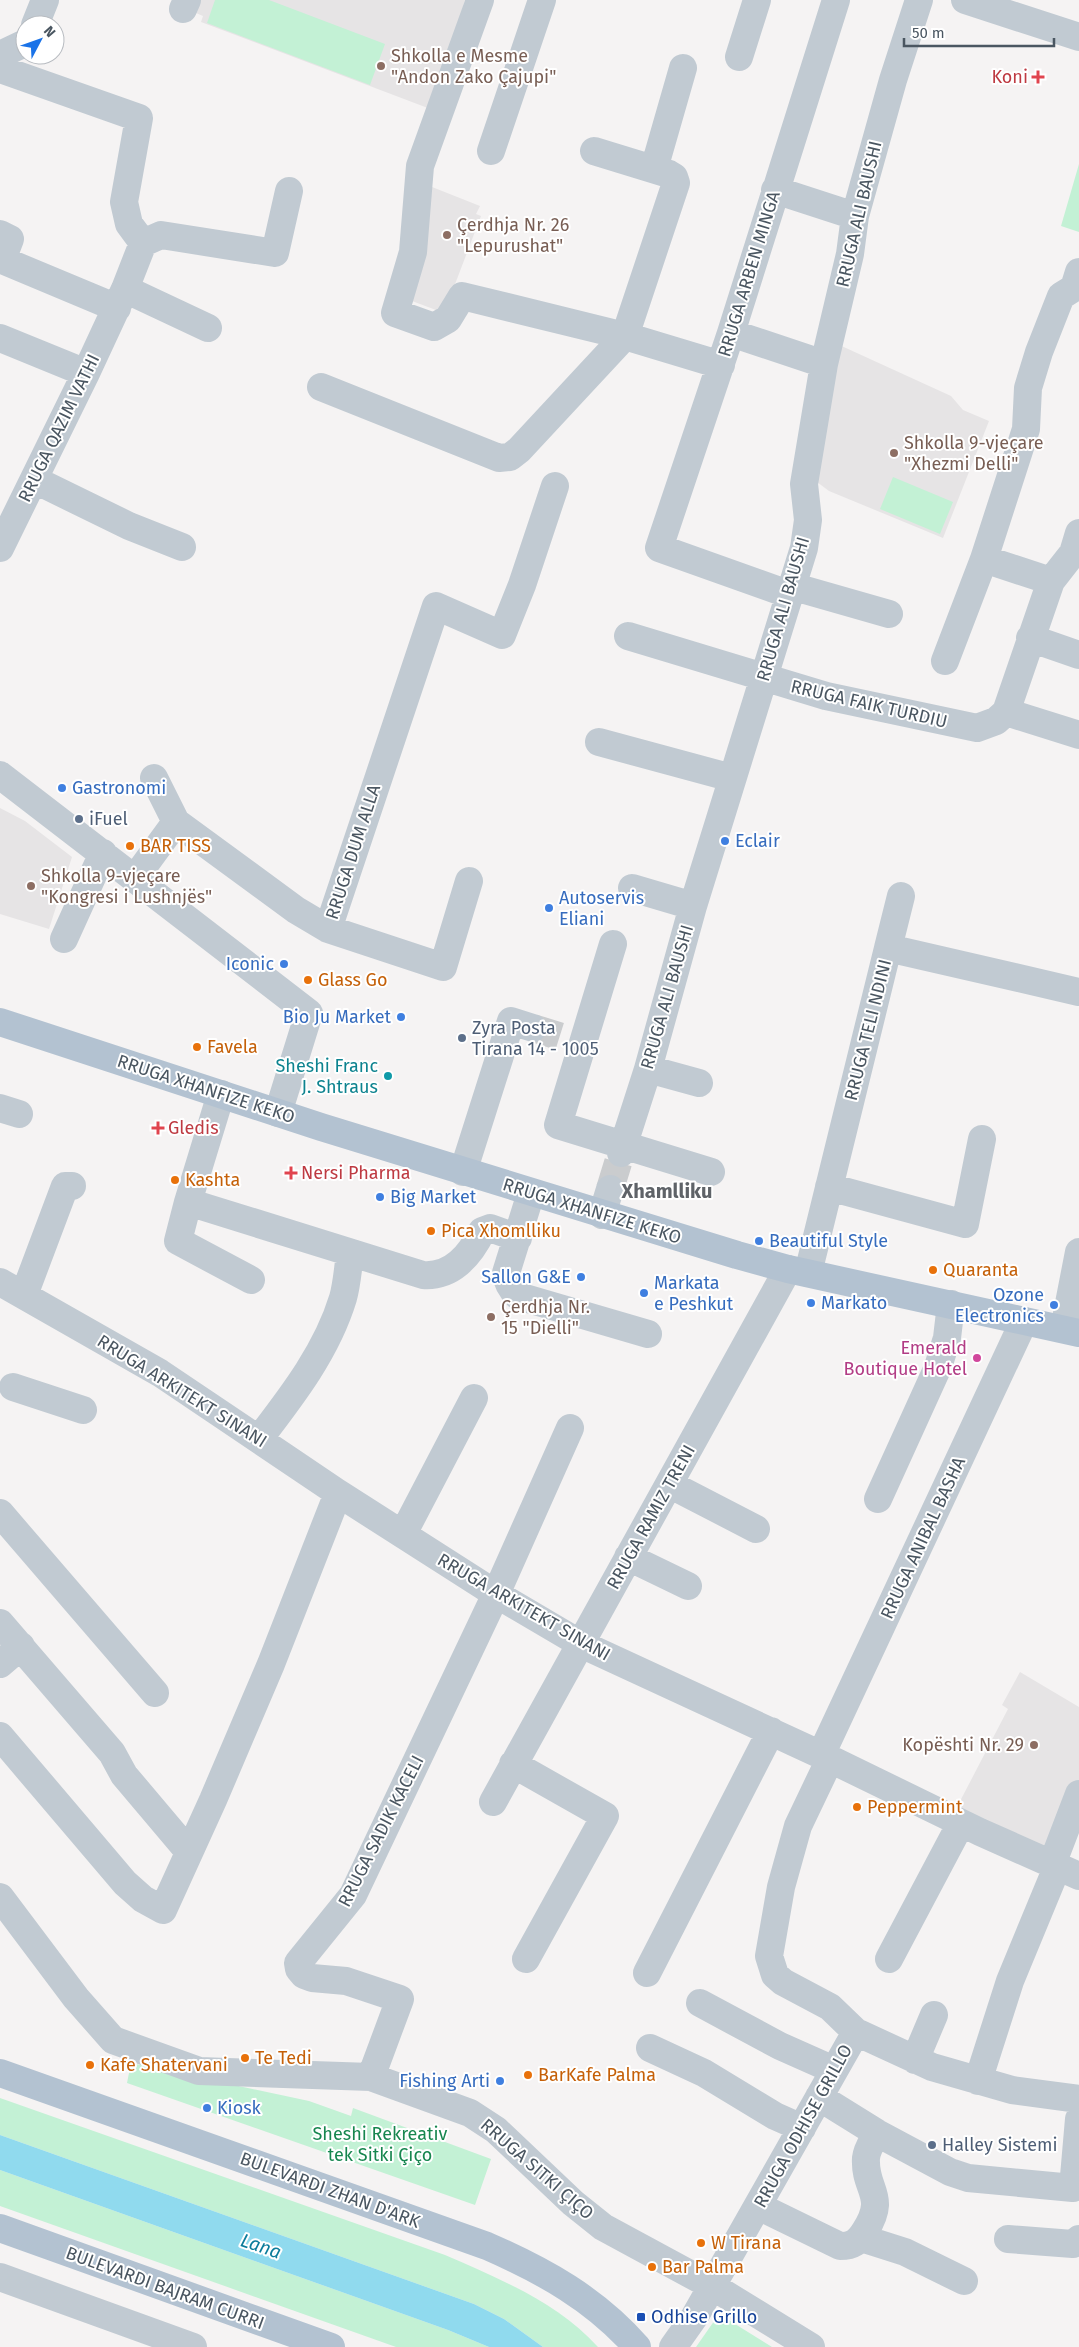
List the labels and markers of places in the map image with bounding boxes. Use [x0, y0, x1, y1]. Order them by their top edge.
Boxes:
place label: Shkolla e Mesme "Andon Zako Çajupi" [391, 45, 556, 88]
marker: Shkolla e Mesme "Andon Zako Çajupi" [375, 60, 387, 72]
place label: Koni [992, 66, 1028, 88]
marker: Koni [1032, 71, 1044, 83]
place label: Çerdhja Nr. 26 "Lepurushat" [457, 214, 569, 257]
marker: Çerdhja Nr. 26 "Lepurushat" [441, 229, 453, 241]
place label: Shkolla 9-vjeçare "Xhezmi Delli" [904, 432, 1044, 475]
marker: Shkolla 9-vjeçare "Xhezmi Delli" [888, 447, 900, 459]
place label: Gastronomi [72, 777, 166, 799]
marker: Gastronomi [56, 782, 68, 794]
place label: iFuel [89, 808, 128, 830]
marker: iFuel [73, 813, 85, 825]
place label: Eclair [735, 830, 780, 852]
place label: BAR TISS [140, 835, 211, 857]
marker: Eclair [719, 835, 731, 847]
marker: BAR TISS [124, 840, 136, 852]
place label: Shkolla 9-vjeçare "Kongresi i Lushnjës" [41, 865, 212, 908]
marker: Shkolla 9-vjeçare "Kongresi i Lushnjës" [25, 880, 37, 892]
place label: Autoservis Eliani [559, 887, 644, 930]
marker: Autoservis Eliani [543, 902, 555, 914]
place label: Iconic [226, 953, 274, 975]
marker: Iconic [278, 958, 290, 970]
place label: Glass Go [318, 969, 387, 991]
marker: Glass Go [302, 974, 314, 986]
place label: Bio Ju Market [283, 1006, 391, 1028]
marker: Bio Ju Market [395, 1011, 407, 1023]
place label: Zyra Posta Tirana 14 - 1005 [472, 1017, 599, 1060]
marker: Zyra Posta Tirana 14 - 1005 [456, 1032, 468, 1044]
place label: Favela [207, 1036, 258, 1058]
marker: Favela [191, 1041, 203, 1053]
place label: Sheshi Franc J. Shtraus [276, 1055, 378, 1098]
marker: Sheshi Franc J. Shtraus [382, 1070, 394, 1082]
place label: Gledis [168, 1117, 219, 1139]
marker: Gledis [152, 1122, 164, 1134]
place label: Nersi Pharma [301, 1162, 411, 1184]
marker: Nersi Pharma [285, 1167, 297, 1179]
place label: Kashta [185, 1169, 240, 1191]
marker: Kashta [169, 1174, 181, 1186]
place label: Big Market [390, 1186, 477, 1208]
marker: Big Market [374, 1191, 386, 1203]
place label: Pica Xhomlliku [441, 1220, 561, 1242]
marker: Pica Xhomlliku [425, 1225, 437, 1237]
place label: Beautiful Style [769, 1230, 888, 1252]
marker: Beautiful Style [753, 1235, 765, 1247]
place label: Quaranta [943, 1259, 1019, 1281]
marker: Quaranta [927, 1264, 939, 1276]
place label: Sallon G&E [481, 1266, 571, 1288]
marker: Sallon G&E [575, 1271, 587, 1283]
place label: Markata e Peshkut [654, 1272, 734, 1315]
place label: Ozone Electronics [955, 1284, 1044, 1327]
marker: Markata e Peshkut [638, 1287, 650, 1299]
place label: Markato [821, 1292, 887, 1314]
place label: Çerdhja Nr. 15 "Dielli" [501, 1296, 590, 1339]
marker: Markato [805, 1297, 817, 1309]
marker: Ozone Electronics [1048, 1299, 1060, 1311]
marker: Çerdhja Nr. 15 "Dielli" [485, 1311, 497, 1323]
place label: Emerald Boutique Hotel [844, 1337, 967, 1380]
marker: Emerald Boutique Hotel [971, 1352, 983, 1364]
place label: Kopështi Nr. 29 [902, 1734, 1024, 1756]
marker: Kopështi Nr. 29 [1028, 1739, 1040, 1751]
place label: Peppermint [867, 1796, 963, 1818]
marker: Peppermint [851, 1801, 863, 1813]
place label: Te Tedi [255, 2047, 312, 2069]
marker: Te Tedi [239, 2052, 251, 2064]
place label: Kafe Shatervani [100, 2054, 228, 2076]
marker: Kafe Shatervani [84, 2059, 96, 2071]
place label: BarKafe Palma [538, 2064, 656, 2086]
marker: BarKafe Palma [522, 2069, 534, 2081]
place label: Fishing Arti [399, 2070, 490, 2092]
marker: Fishing Arti [494, 2075, 506, 2087]
place label: Kiosk [217, 2097, 262, 2119]
marker: Kiosk [201, 2102, 213, 2114]
place label: Halley Sistemi [942, 2134, 1058, 2156]
marker: Halley Sistemi [926, 2139, 938, 2151]
place label: W Tirana [711, 2232, 781, 2254]
marker: W Tirana [695, 2237, 707, 2249]
place label: Bar Palma [662, 2256, 744, 2278]
marker: Bar Palma [646, 2261, 658, 2273]
place label: Odhise Grillo [651, 2306, 757, 2328]
marker: Odhise Grillo [635, 2311, 647, 2323]

